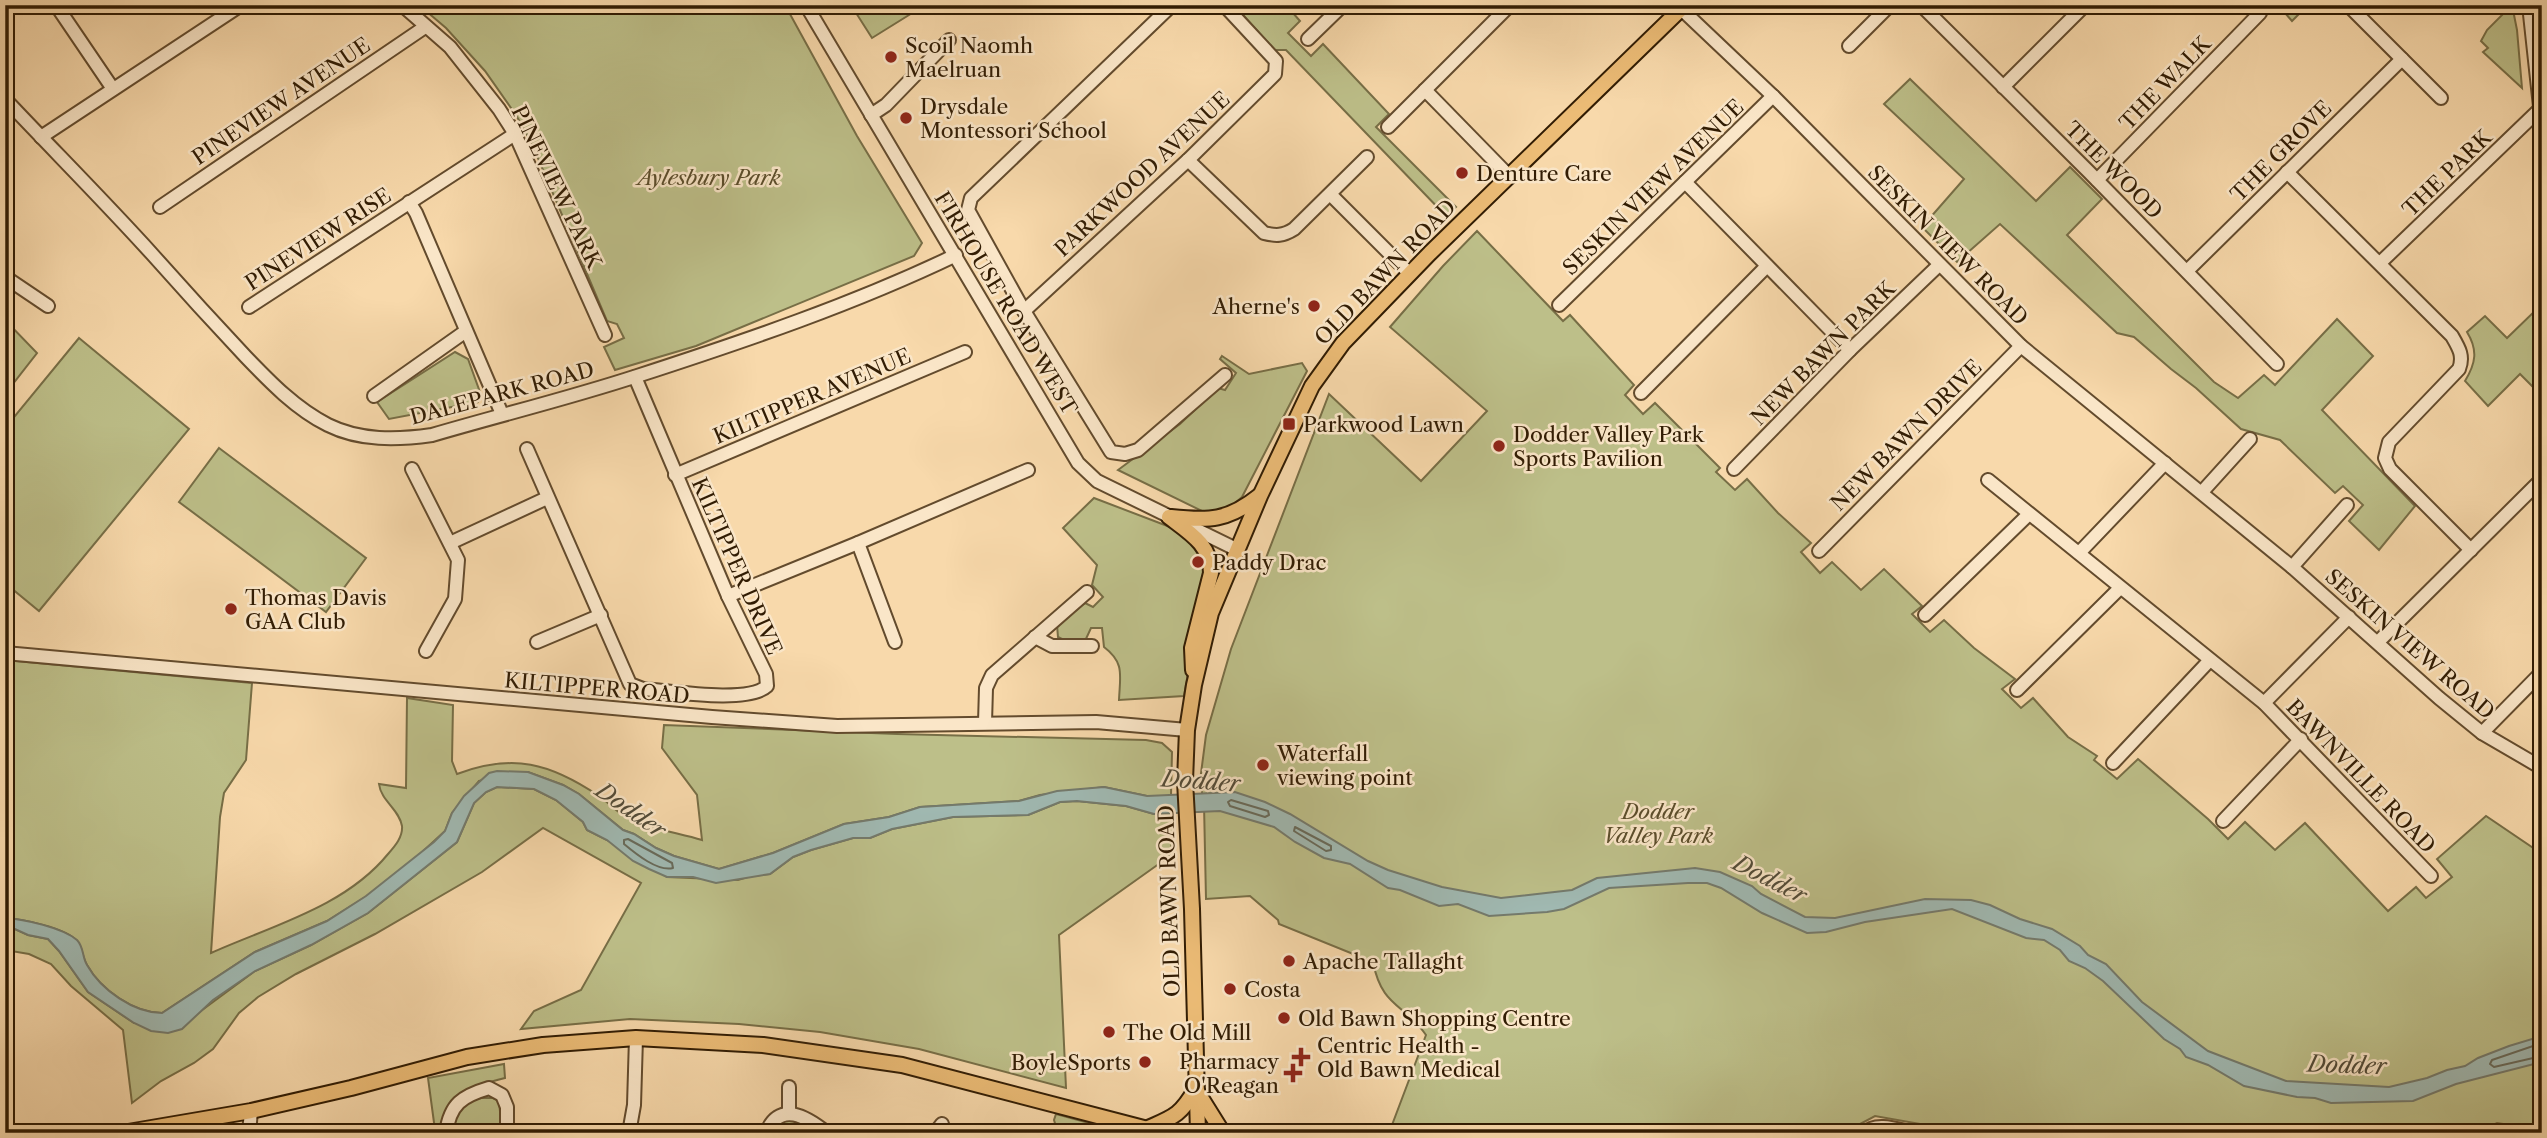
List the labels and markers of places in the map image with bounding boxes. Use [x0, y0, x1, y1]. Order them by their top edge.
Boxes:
place label: Scoil Naomh Maelruan [905, 33, 1033, 82]
marker: Scoil Naomh Maelruan [883, 49, 899, 65]
place label: Drysdale Montessori School [920, 94, 1107, 143]
marker: Drysdale Montessori School [898, 110, 914, 126]
place label: Denture Care [1476, 161, 1612, 186]
marker: Denture Care [1454, 165, 1470, 181]
place label: Aherne's [1211, 294, 1300, 319]
marker: Aherne's [1306, 298, 1322, 314]
place label: Parkwood Lawn [1303, 412, 1464, 437]
marker: Parkwood Lawn [1281, 416, 1297, 432]
place label: Dodder Valley Park Sports Pavilion [1513, 422, 1705, 471]
marker: Dodder Valley Park Sports Pavilion [1491, 438, 1507, 454]
place label: Paddy Drac [1212, 550, 1327, 575]
marker: Paddy Drac [1190, 554, 1206, 570]
place label: Thomas Davis GAA Club [245, 585, 387, 634]
marker: Thomas Davis GAA Club [223, 601, 239, 617]
place label: Waterfall viewing point [1276, 741, 1413, 790]
marker: Waterfall viewing point [1255, 757, 1271, 773]
place label: Apache Tallaght [1302, 949, 1464, 974]
marker: Apache Tallaght [1281, 953, 1297, 969]
place label: Costa [1244, 977, 1302, 1002]
marker: Costa [1222, 981, 1238, 997]
place label: Old Bawn Shopping Centre [1298, 1006, 1571, 1031]
marker: Old Bawn Shopping Centre [1276, 1010, 1292, 1026]
place label: The Old Mill [1123, 1020, 1251, 1045]
marker: The Old Mill [1101, 1024, 1117, 1040]
place label: Centric Health - Old Bawn Medical [1317, 1033, 1500, 1082]
marker: Centric Health - Old Bawn Medical [1291, 1047, 1311, 1067]
place label: Pharmacy O'Reagan [1179, 1049, 1279, 1098]
place label: BoyleSports [1011, 1050, 1131, 1075]
marker: BoyleSports [1137, 1054, 1153, 1070]
marker: Pharmacy O'Reagan [1285, 1065, 1301, 1081]

